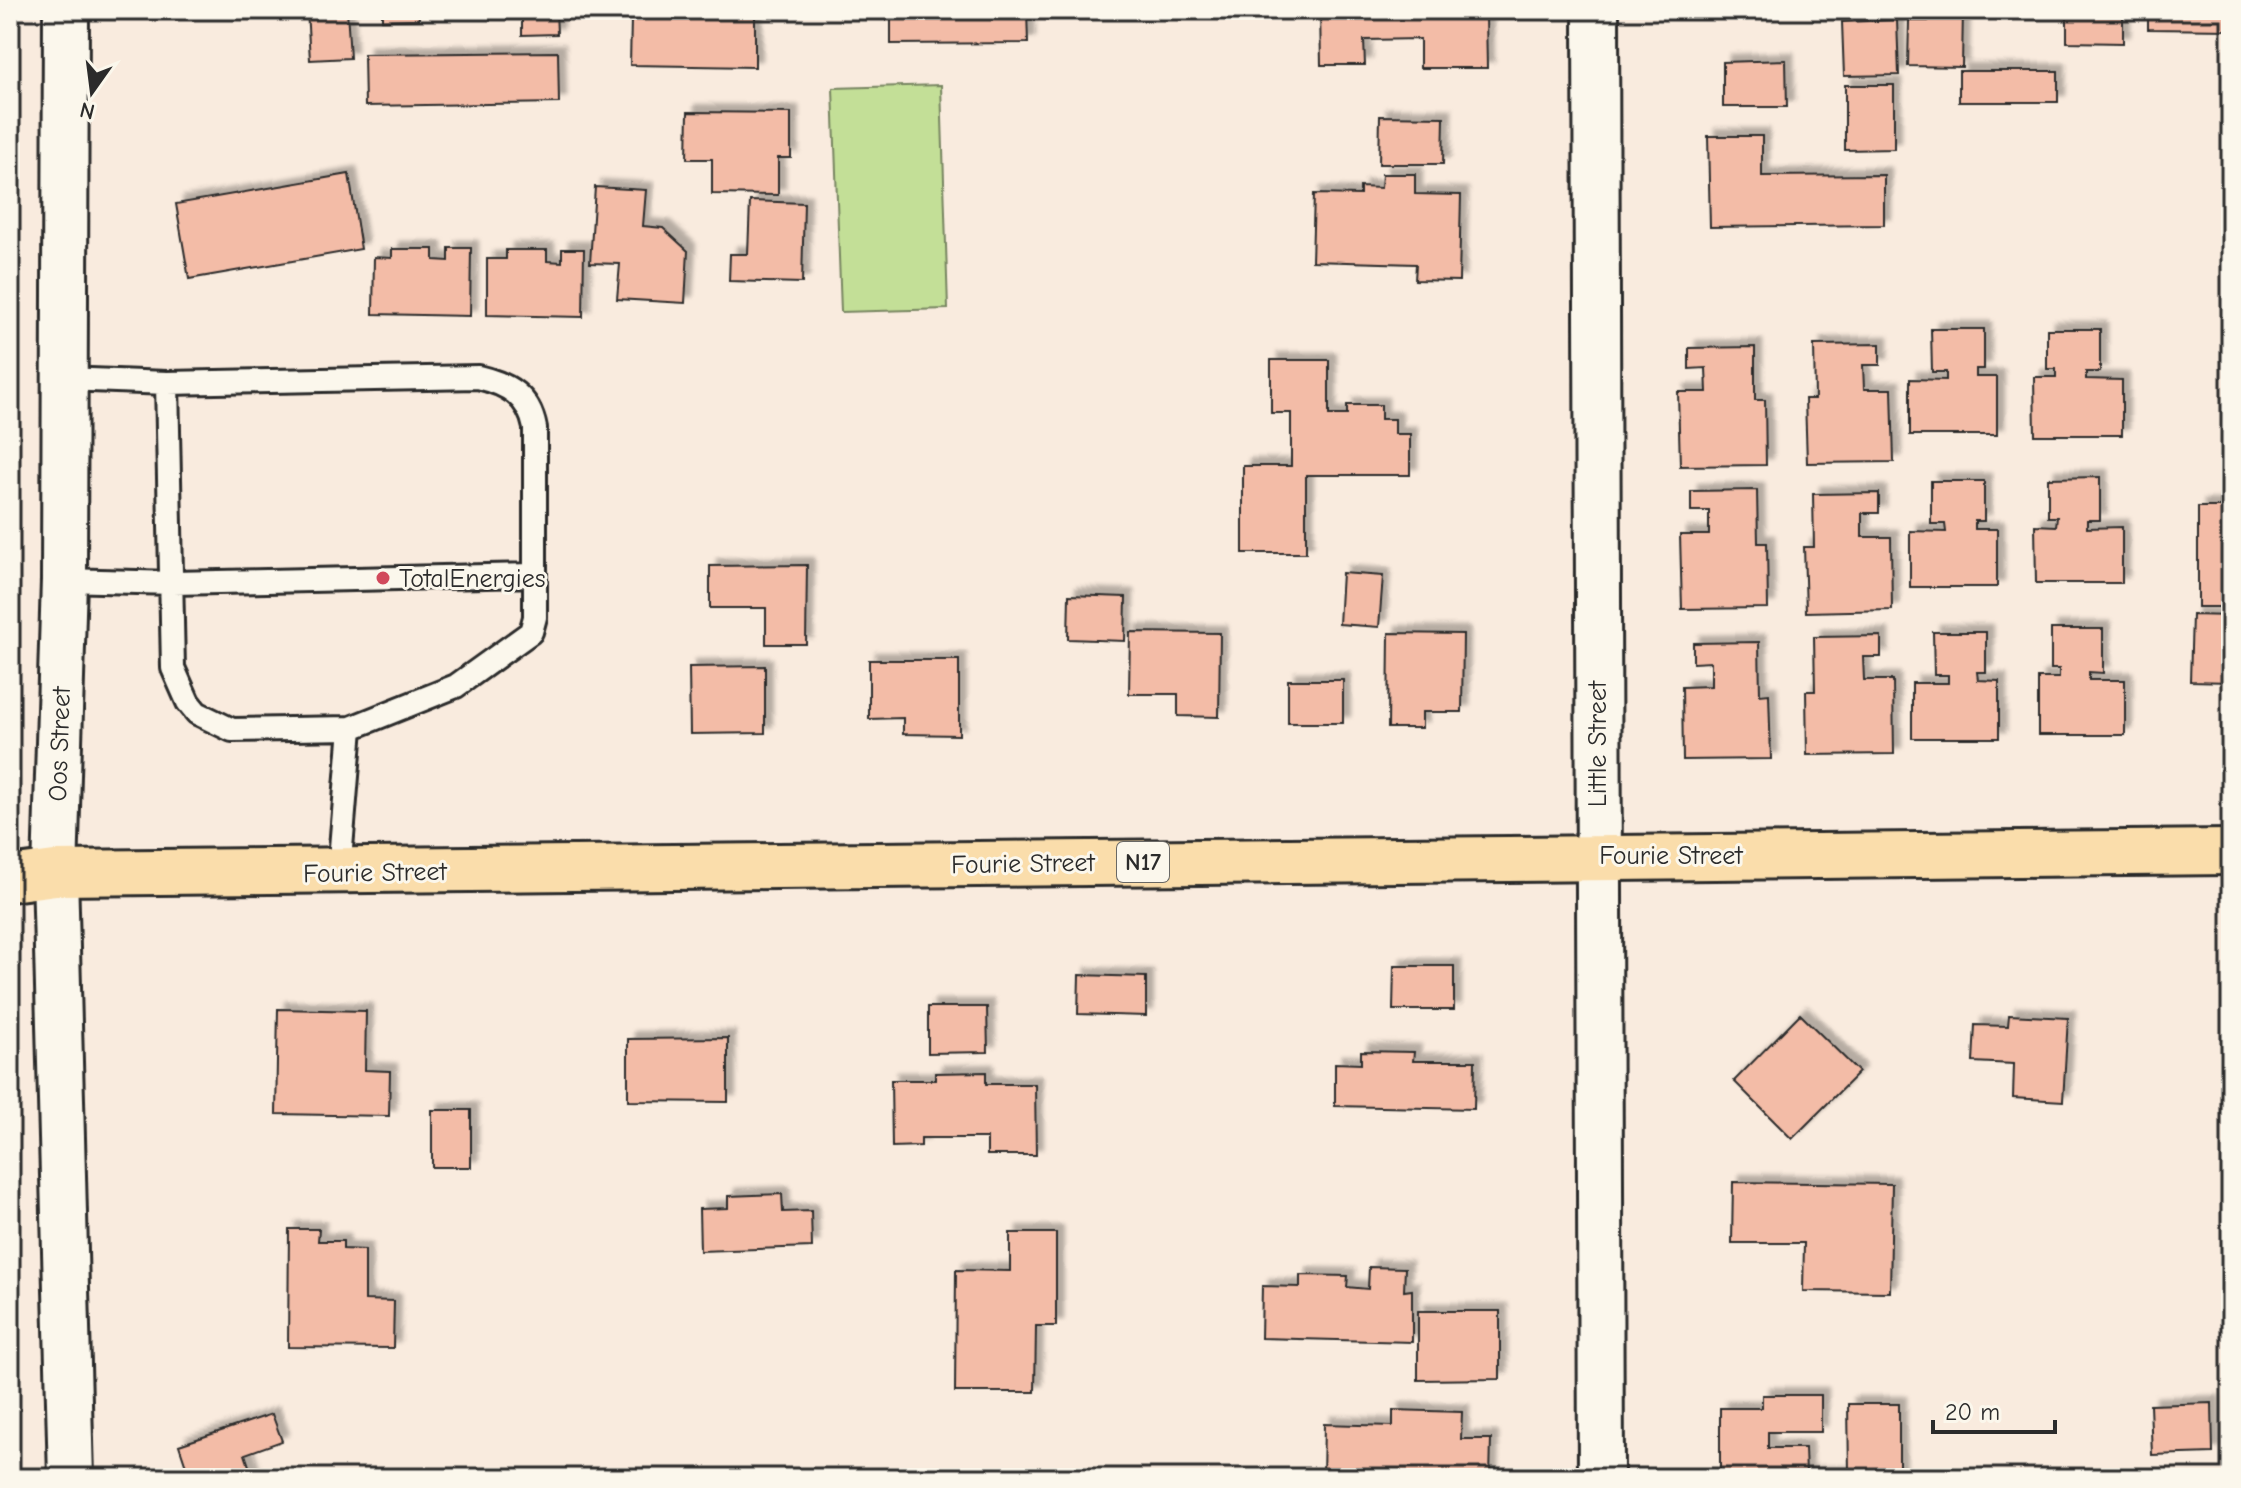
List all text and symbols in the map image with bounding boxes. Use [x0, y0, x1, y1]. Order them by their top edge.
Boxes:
north arrow [52, 52, 132, 132]
text: N [77, 96, 98, 125]
place label: TotalEnergies [399, 564, 546, 594]
marker: TotalEnergies [374, 569, 392, 587]
street label: Little Street [1583, 679, 1613, 807]
street label: Oos Street [43, 685, 77, 802]
street label: Fourie Street [1599, 841, 1744, 871]
road number: N17 [1117, 842, 1169, 882]
street label: Fourie Street [951, 848, 1097, 880]
street label: Fourie Street [303, 857, 449, 889]
scale bar [1933, 1384, 2055, 1434]
text: 20 m [1945, 1398, 2000, 1426]

